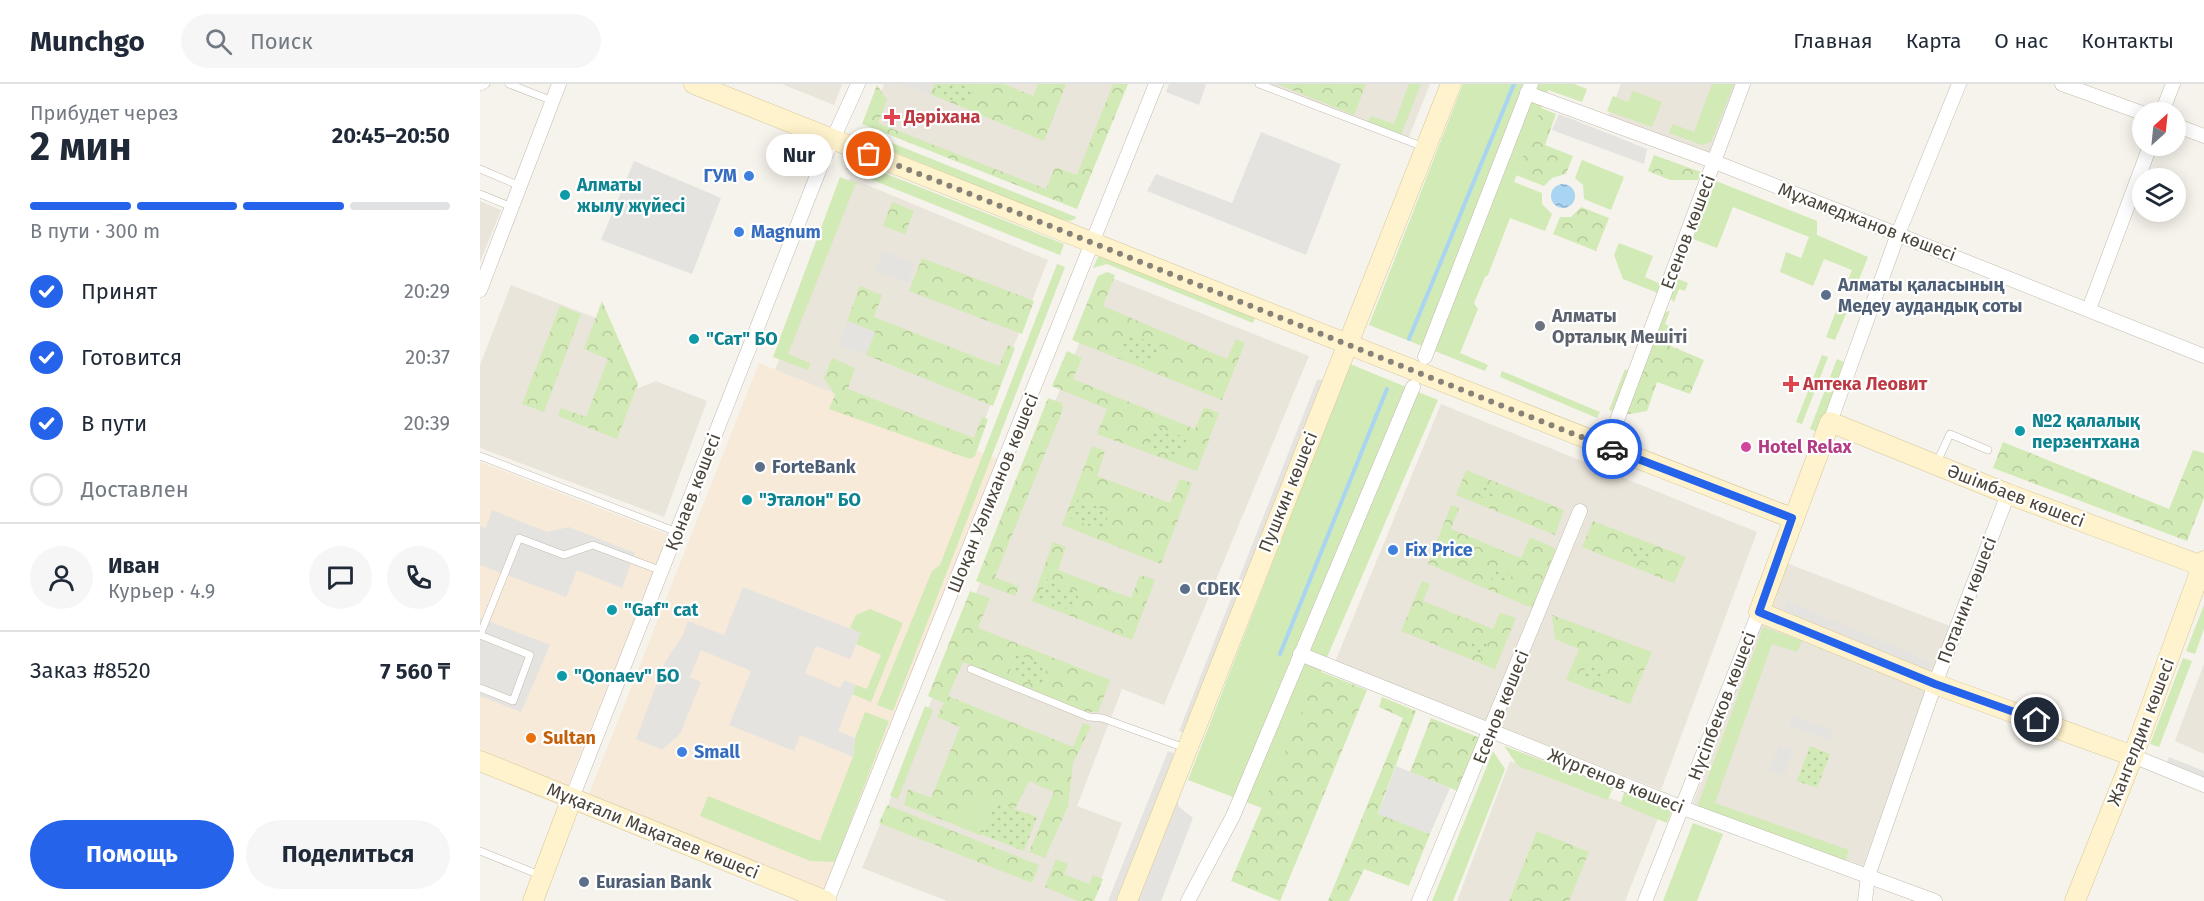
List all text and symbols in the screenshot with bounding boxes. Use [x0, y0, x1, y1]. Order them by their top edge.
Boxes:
search box [181, 14, 601, 68]
text: Munchgo [30, 25, 145, 58]
icon: search [202, 25, 235, 58]
text: Поиск [250, 28, 313, 55]
text: Главная [1793, 28, 1873, 54]
text: Карта [1906, 28, 1961, 54]
text: О нас [1994, 28, 2048, 54]
text: Контакты [2081, 28, 2174, 54]
text: Прибудет через [30, 101, 179, 125]
north arrow [2132, 102, 2186, 156]
map controls [2132, 102, 2186, 222]
place label: Дәріхана [903, 106, 981, 128]
marker: Дәріхана [885, 110, 899, 124]
text: 20:45–20:50 [332, 122, 450, 149]
text: 2 мин [30, 124, 132, 170]
pin [843, 128, 894, 179]
callout: Nur [767, 133, 833, 175]
icon: bag [852, 137, 885, 170]
text: Nur [783, 143, 815, 167]
place label: ГУМ [704, 165, 737, 187]
button: layers [2132, 168, 2186, 222]
marker: ГУМ [742, 169, 756, 183]
street label: Есенов көшесі [1656, 172, 1720, 292]
place label: Алматы жылу жүйесі [576, 174, 685, 217]
street label: Мұхамеджанов көшесі [1775, 178, 1959, 266]
marker: Алматы жылу жүйесі [558, 188, 572, 202]
text: В пути · 300 m [30, 219, 160, 243]
place label: Magnum [751, 221, 821, 243]
marker: Magnum [732, 225, 746, 239]
place label: Алматы қаласының Медеу аудандық соты [1837, 274, 2023, 317]
icon: check [30, 275, 63, 308]
text: Принят [81, 278, 157, 305]
text: 20:29 [404, 279, 450, 303]
marker: Алматы қаласының Медеу аудандық соты [1819, 288, 1833, 302]
place label: Алматы Орталық Мешіті [1551, 305, 1687, 348]
marker: Алматы Орталық Мешіті [1533, 319, 1547, 333]
place label: "Сат" БО [706, 328, 778, 350]
marker: "Сат" БО [687, 332, 701, 346]
icon: check [30, 341, 63, 374]
text: Готовится [81, 344, 182, 371]
text: 20:37 [405, 345, 450, 369]
place label: Аптека Леовит [1802, 373, 1928, 395]
marker: Аптека Леовит [1784, 377, 1798, 391]
street label: Шоқан Уәлиханов көшесі [943, 390, 1043, 596]
icon: check [30, 407, 63, 440]
text: В пути [81, 410, 147, 437]
place label: №2 қалалық перзентхана [2032, 410, 2141, 453]
text: 20:39 [404, 411, 450, 435]
courier [1582, 419, 1642, 479]
marker: №2 қалалық перзентхана [2013, 424, 2027, 438]
street label: Пушкин көшесі [1254, 428, 1322, 556]
street label: Қонаев көшесі [661, 430, 725, 554]
icon: car [1596, 433, 1629, 466]
place label: Hotel Relax [1758, 436, 1853, 458]
marker: Hotel Relax [1739, 440, 1753, 454]
place label: ForteBank [772, 456, 857, 478]
marker: ForteBank [753, 460, 767, 474]
street label: Әшімбаев көшесі [1944, 460, 2088, 532]
text: Доставлен [81, 476, 189, 503]
place label: "Эталон" БО [759, 489, 861, 511]
marker: "Эталон" БО [740, 493, 754, 507]
street label: Потанин көшесі [1933, 534, 2001, 666]
place label: Fix Price [1405, 539, 1473, 561]
marker: Fix Price [1386, 543, 1400, 557]
button: person [30, 546, 93, 609]
button: chat [309, 546, 372, 609]
button: phone [387, 546, 450, 609]
text: Иван [108, 552, 160, 579]
place label: CDEK [1197, 578, 1241, 600]
text: Курьер · 4.9 [108, 579, 215, 603]
marker: CDEK [1178, 582, 1192, 596]
place label: "Gaf" cat [624, 599, 700, 621]
marker: "Gaf" cat [605, 603, 619, 617]
street label: Нүсіпбеков көшесі [1683, 628, 1761, 784]
street label: Есенов көшесі [1468, 647, 1534, 767]
street label: Жангелдин көшесі [2103, 655, 2179, 809]
text: Заказ #8520 [30, 657, 151, 684]
text: 7 560 ₸ [380, 658, 450, 685]
place label: "Qonaev" БО [574, 665, 679, 687]
marker: "Qonaev" БО [555, 669, 569, 683]
pin [2011, 694, 2062, 745]
icon: home [2020, 703, 2053, 736]
place label: Sultan [543, 727, 596, 749]
marker: Sultan [524, 731, 538, 745]
place label: Small [694, 741, 741, 763]
street label: Жүргенов көшесі [1545, 744, 1687, 818]
marker: Small [675, 745, 689, 759]
street label: Мұқағали Мақатаев көшесі [544, 778, 762, 884]
button: Помощь [30, 820, 234, 889]
button: Поделиться [246, 820, 450, 889]
place label: Eurasian Bank [596, 871, 712, 893]
marker: Eurasian Bank [577, 875, 591, 889]

